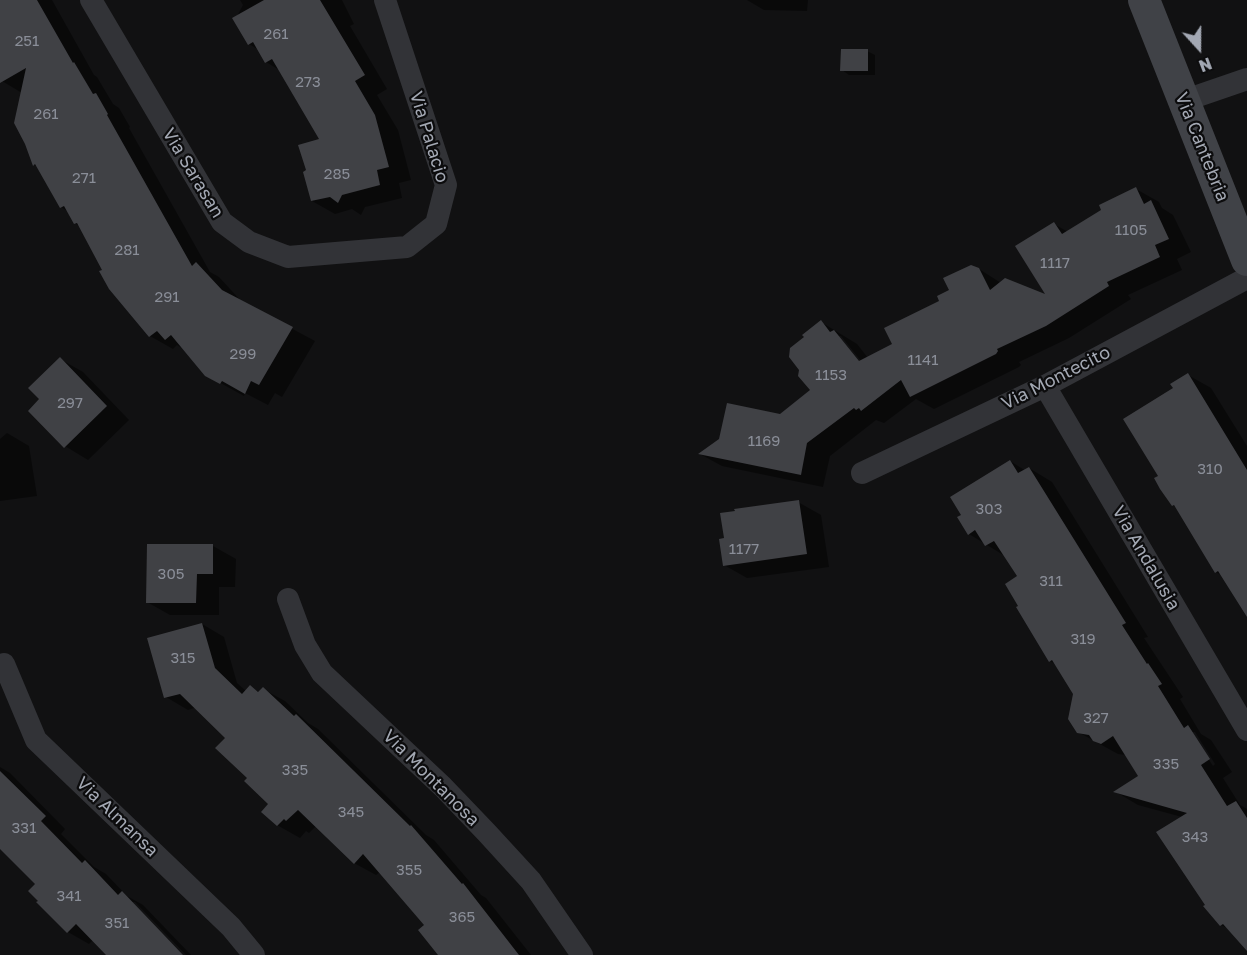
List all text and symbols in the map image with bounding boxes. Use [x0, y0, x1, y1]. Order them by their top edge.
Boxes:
north arrow [1169, 18, 1229, 78]
house number: 261 [263, 25, 289, 43]
house number: 251 [15, 32, 39, 50]
text: N [1196, 53, 1215, 76]
house number: 273 [295, 73, 321, 91]
street label: Via Palacio [405, 89, 453, 185]
street label: Via Cantebria [1170, 89, 1234, 205]
house number: 261 [33, 105, 59, 123]
street label: Via Sarasan [158, 124, 228, 222]
house number: 285 [324, 165, 350, 183]
house number: 271 [72, 169, 96, 187]
house number: 1105 [1115, 221, 1147, 239]
house number: 281 [114, 241, 140, 259]
house number: 1117 [1040, 254, 1070, 272]
house number: 291 [154, 288, 180, 306]
street label: Via Montecito [998, 341, 1114, 415]
house number: 299 [230, 345, 256, 363]
house number: 1141 [908, 351, 938, 369]
house number: 1153 [815, 366, 847, 384]
house number: 297 [57, 394, 83, 412]
house number: 1169 [748, 432, 780, 450]
house number: 310 [1197, 460, 1223, 478]
house number: 303 [976, 500, 1002, 518]
street label: Via Andalusia [1107, 502, 1185, 614]
house number: 1177 [729, 540, 759, 558]
house number: 305 [158, 565, 184, 583]
house number: 311 [1039, 572, 1063, 590]
house number: 319 [1070, 630, 1096, 648]
house number: 315 [171, 649, 195, 667]
house number: 327 [1083, 709, 1109, 727]
street label: Via Montanosa [378, 725, 484, 831]
house number: 335 [1153, 755, 1179, 773]
house number: 335 [282, 761, 308, 779]
street label: Via Almansa [71, 772, 163, 862]
house number: 345 [338, 803, 364, 821]
house number: 331 [12, 819, 36, 837]
house number: 343 [1182, 828, 1208, 846]
house number: 355 [396, 861, 422, 879]
house number: 341 [56, 887, 82, 905]
house number: 365 [449, 908, 475, 926]
house number: 351 [105, 914, 129, 932]

